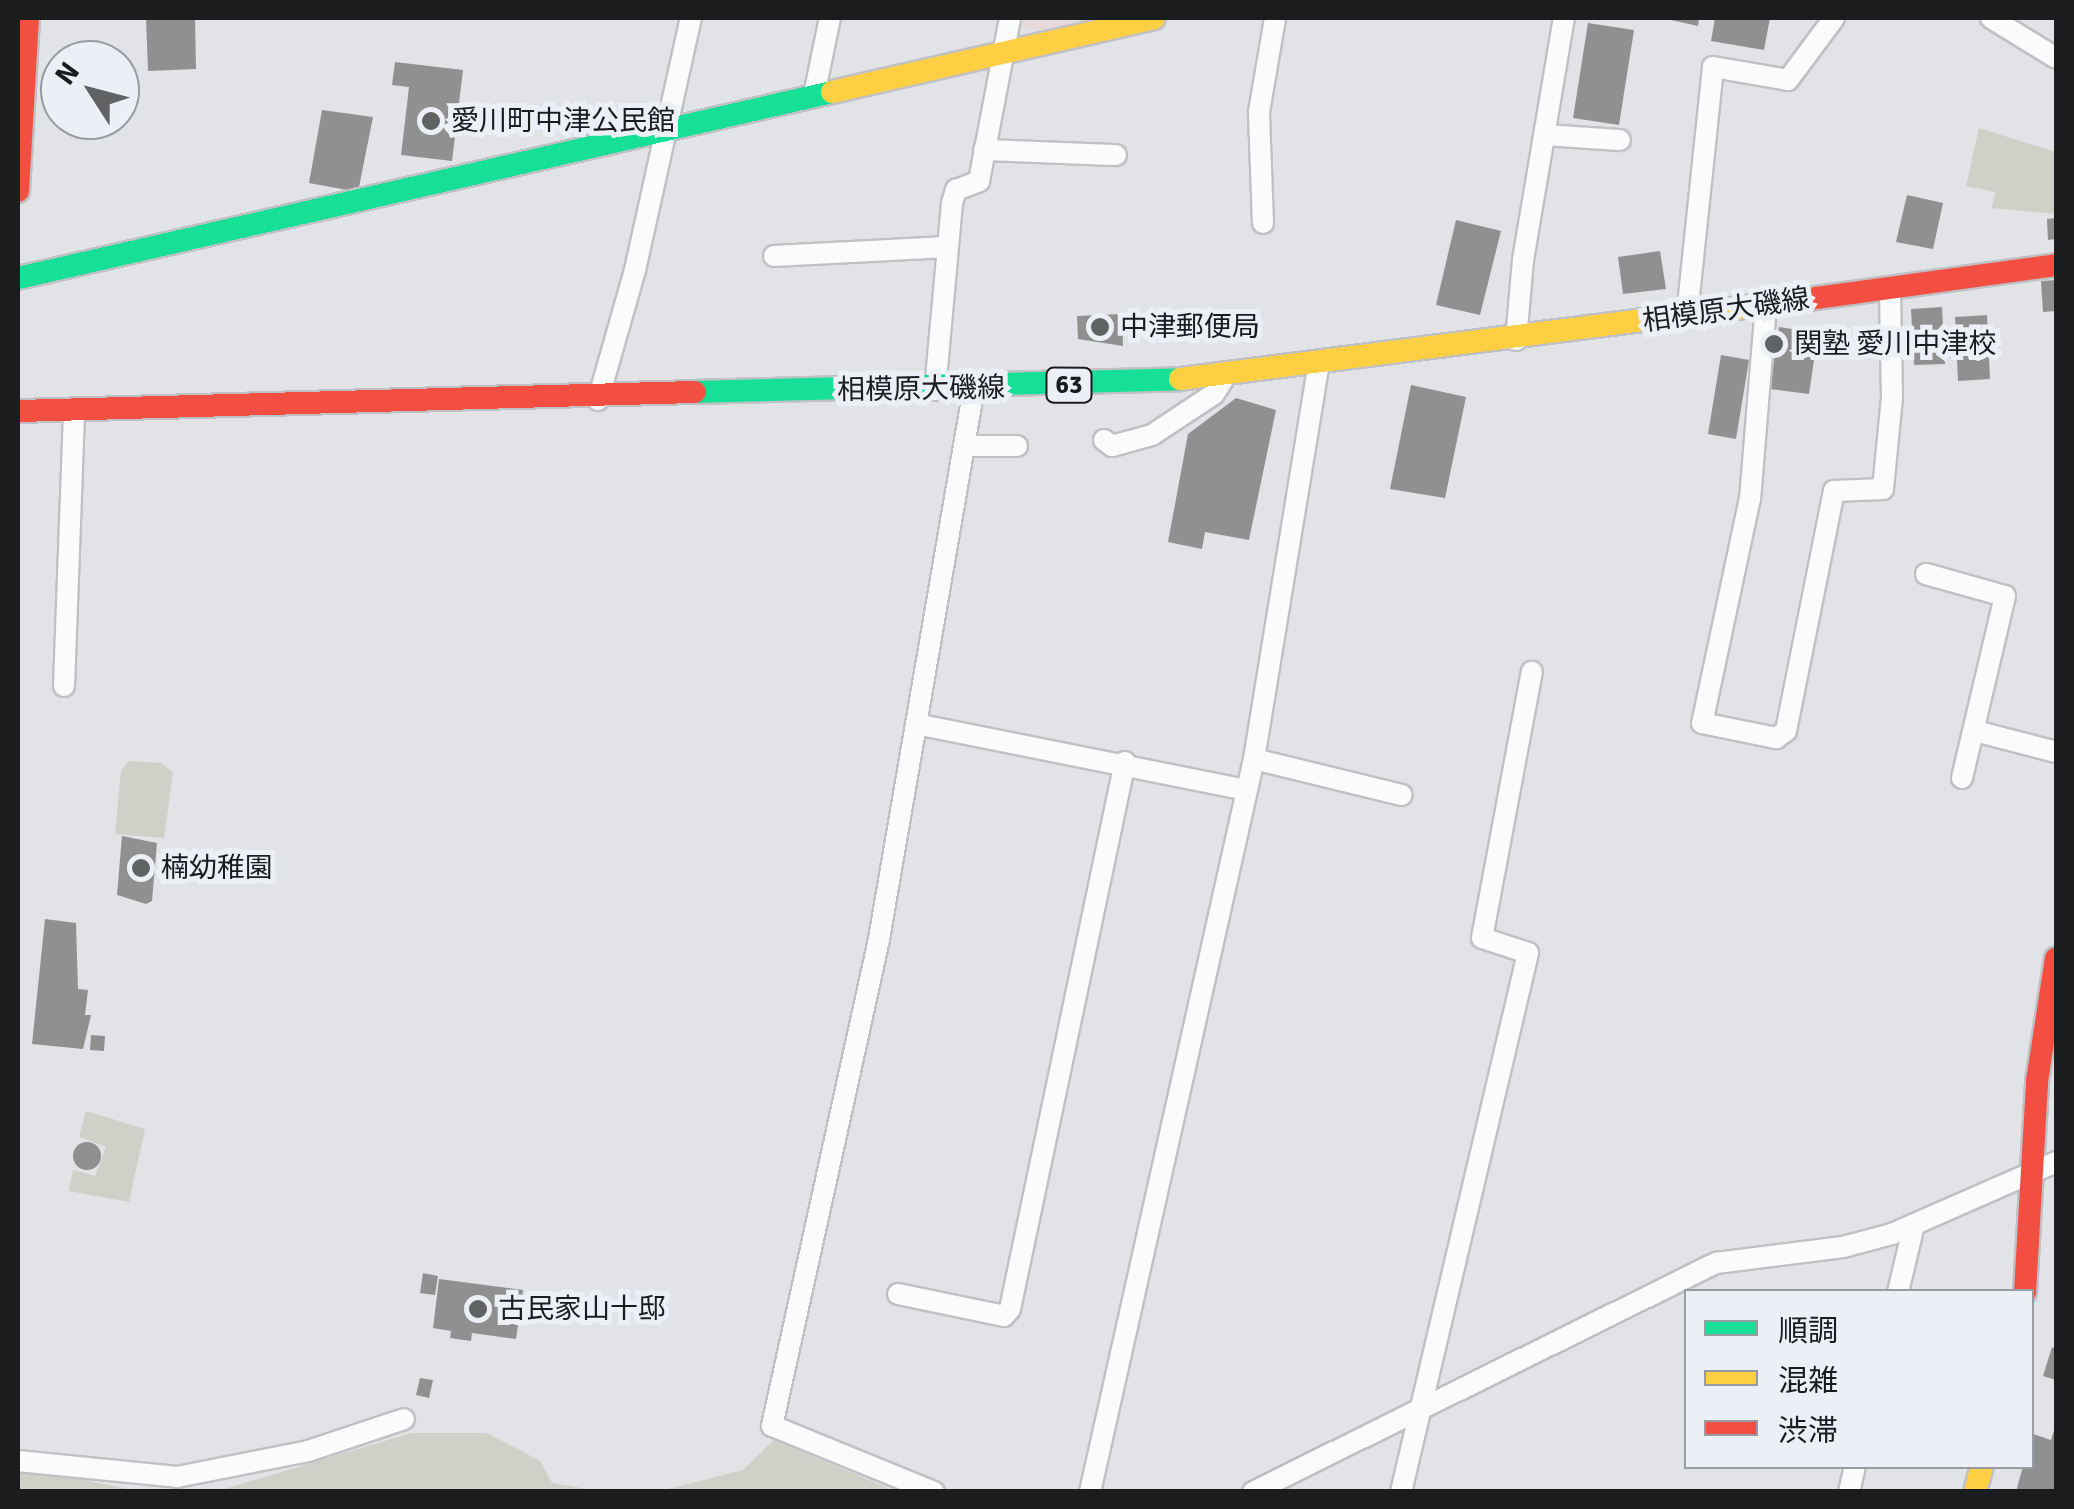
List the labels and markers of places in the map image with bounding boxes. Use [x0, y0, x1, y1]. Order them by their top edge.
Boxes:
place label: 愛川町中津公民館 [451, 104, 675, 138]
marker: 愛川町中津公民館 [420, 110, 442, 132]
place label: 中津郵便局 [1120, 310, 1260, 344]
marker: 中津郵便局 [1089, 316, 1111, 338]
place label: 関塾 愛川中津校 [1794, 327, 1996, 361]
marker: 関塾 愛川中津校 [1763, 333, 1785, 355]
place label: 楠幼稚園 [161, 851, 273, 885]
marker: 楠幼稚園 [130, 857, 152, 879]
place label: 古民家山十邸 [498, 1292, 666, 1326]
marker: 古民家山十邸 [467, 1298, 489, 1320]

